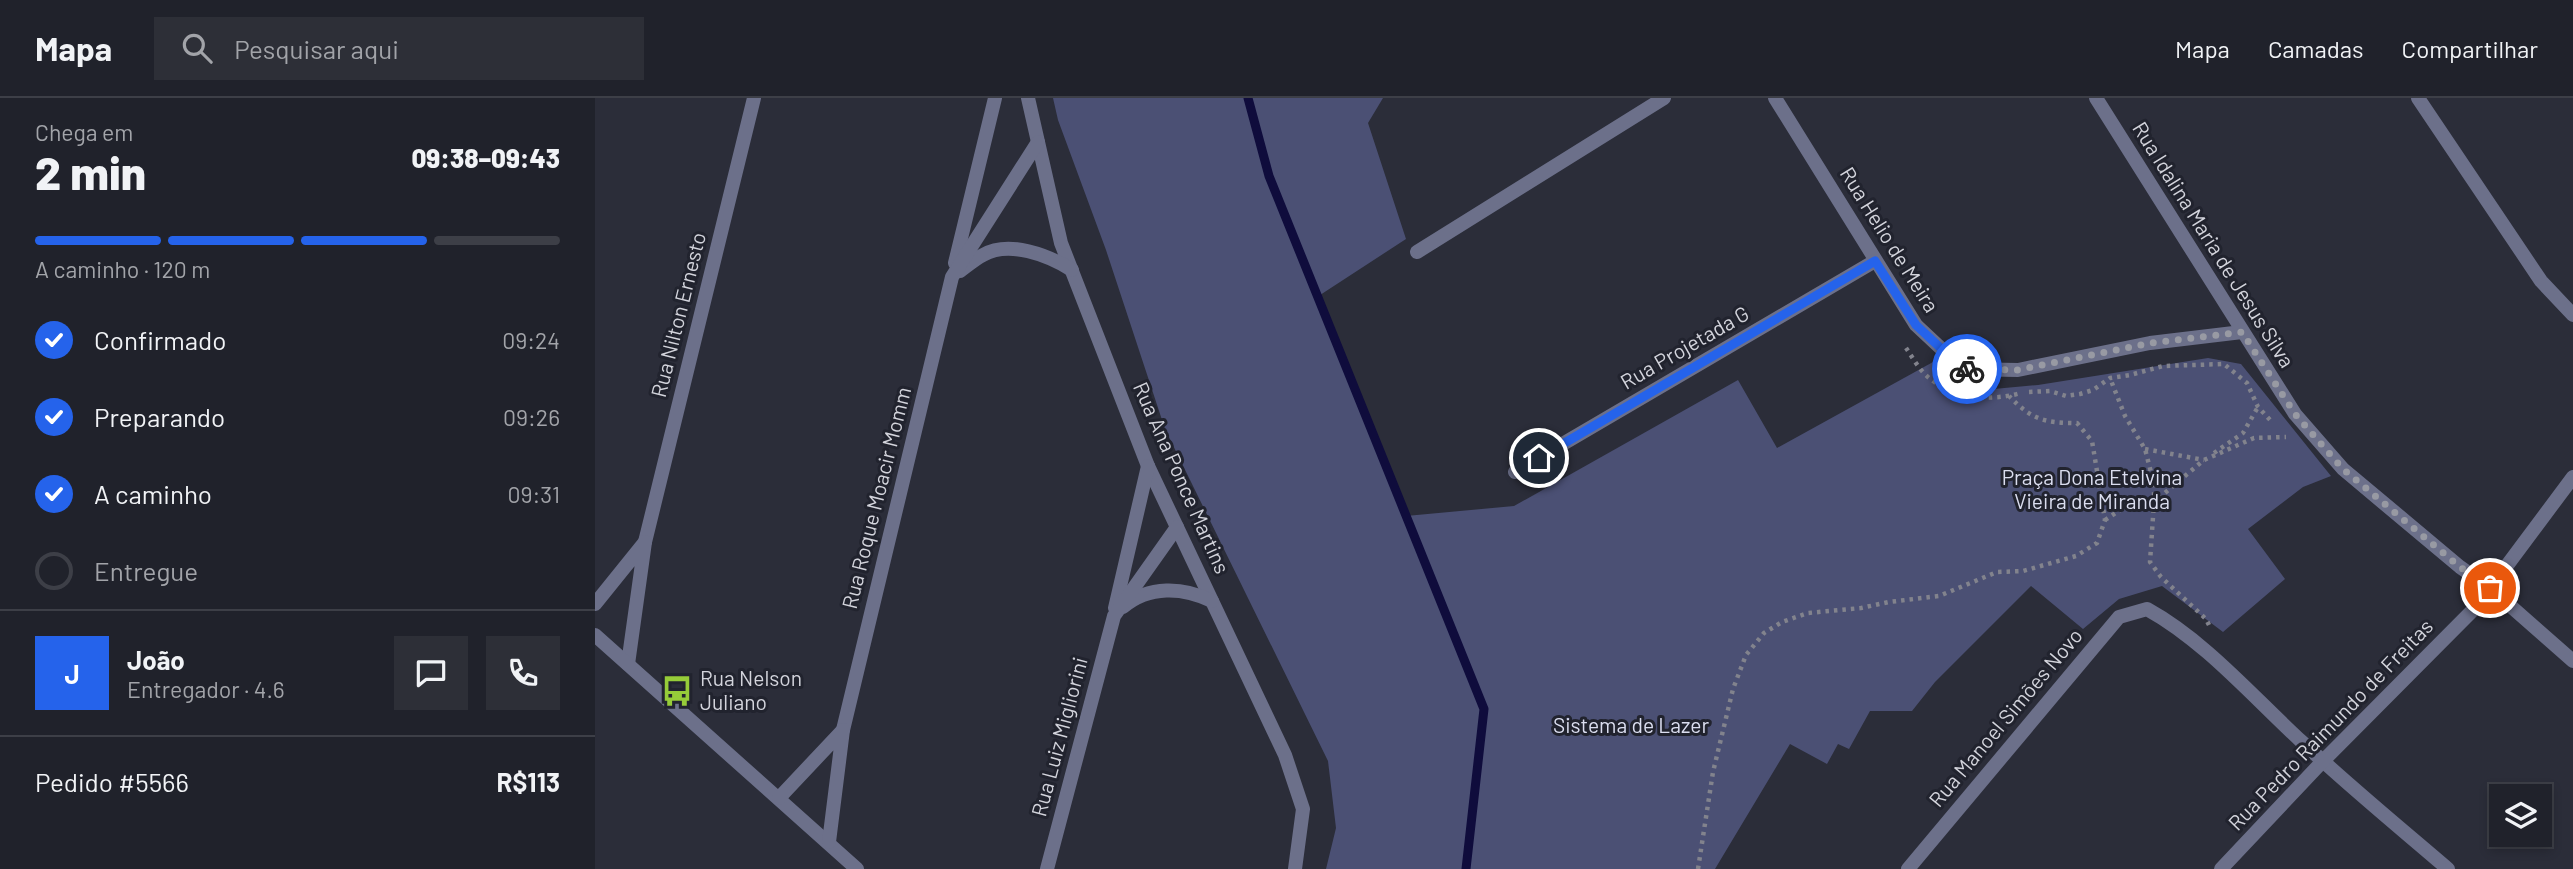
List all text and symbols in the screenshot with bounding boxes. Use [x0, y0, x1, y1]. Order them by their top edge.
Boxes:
search box [154, 17, 644, 80]
text: Mapa [35, 28, 112, 68]
icon: search [178, 29, 216, 67]
text: Pesquisar aqui [234, 33, 399, 64]
text: Mapa [2175, 34, 2230, 63]
text: Camadas [2268, 34, 2364, 63]
text: Compartilhar [2402, 34, 2538, 63]
street label: Rua Idalina Maria de Jesus Silva [2128, 117, 2300, 372]
text: Chega em [35, 118, 133, 146]
text: 09:38–09:43 [412, 142, 560, 173]
text: 2 min [35, 144, 146, 199]
street label: Rua Helio de Meira [1836, 162, 1945, 316]
street label: Rua Nilton Ernesto [645, 230, 710, 400]
text: A caminho · 120 m [35, 255, 210, 283]
street label: Rua Projetada G [1616, 300, 1753, 394]
icon: check [35, 321, 73, 359]
text: Confirmado [94, 324, 226, 355]
text: 09:24 [502, 326, 560, 354]
courier [1932, 334, 2002, 404]
icon: bike [1948, 350, 1986, 388]
street label: Rua Ana Ponce Martins [1129, 378, 1236, 577]
street label: Rua Roque Moacir Momm [836, 384, 915, 611]
icon: check [35, 398, 73, 436]
text: Preparando [94, 401, 225, 432]
text: 09:26 [503, 403, 560, 431]
pin [1509, 428, 1569, 488]
icon: home [1520, 439, 1558, 477]
park label: Praça Dona Etelvina Vieira de Miranda [2002, 464, 2182, 513]
icon: check [35, 475, 73, 513]
text: A caminho [94, 478, 212, 509]
text: 09:31 [507, 480, 560, 508]
text: Entregue [94, 555, 198, 586]
pin [2460, 558, 2520, 618]
icon: bag [2471, 569, 2509, 607]
street label: Rua Pedro Raimundo de Freitas [2222, 613, 2438, 835]
street label: Rua Manoel Simões Novo [1923, 623, 2087, 811]
button: chat [394, 636, 468, 710]
button: phone [486, 636, 560, 710]
text: João [127, 644, 185, 675]
street label: Rua Luiz Migliorini [1025, 654, 1092, 819]
text: J [64, 658, 80, 689]
place label: Rua Nelson Juliano [700, 665, 802, 714]
bus stop icon: Rua Nelson Juliano [660, 674, 694, 708]
text: Entregador · 4.6 [127, 675, 285, 703]
park label: Sistema de Lazer [1553, 712, 1709, 737]
text: Pedido #5566 [35, 766, 189, 797]
text: R$113 [497, 766, 560, 797]
map controls [2489, 784, 2552, 847]
button: layers [2489, 784, 2552, 847]

